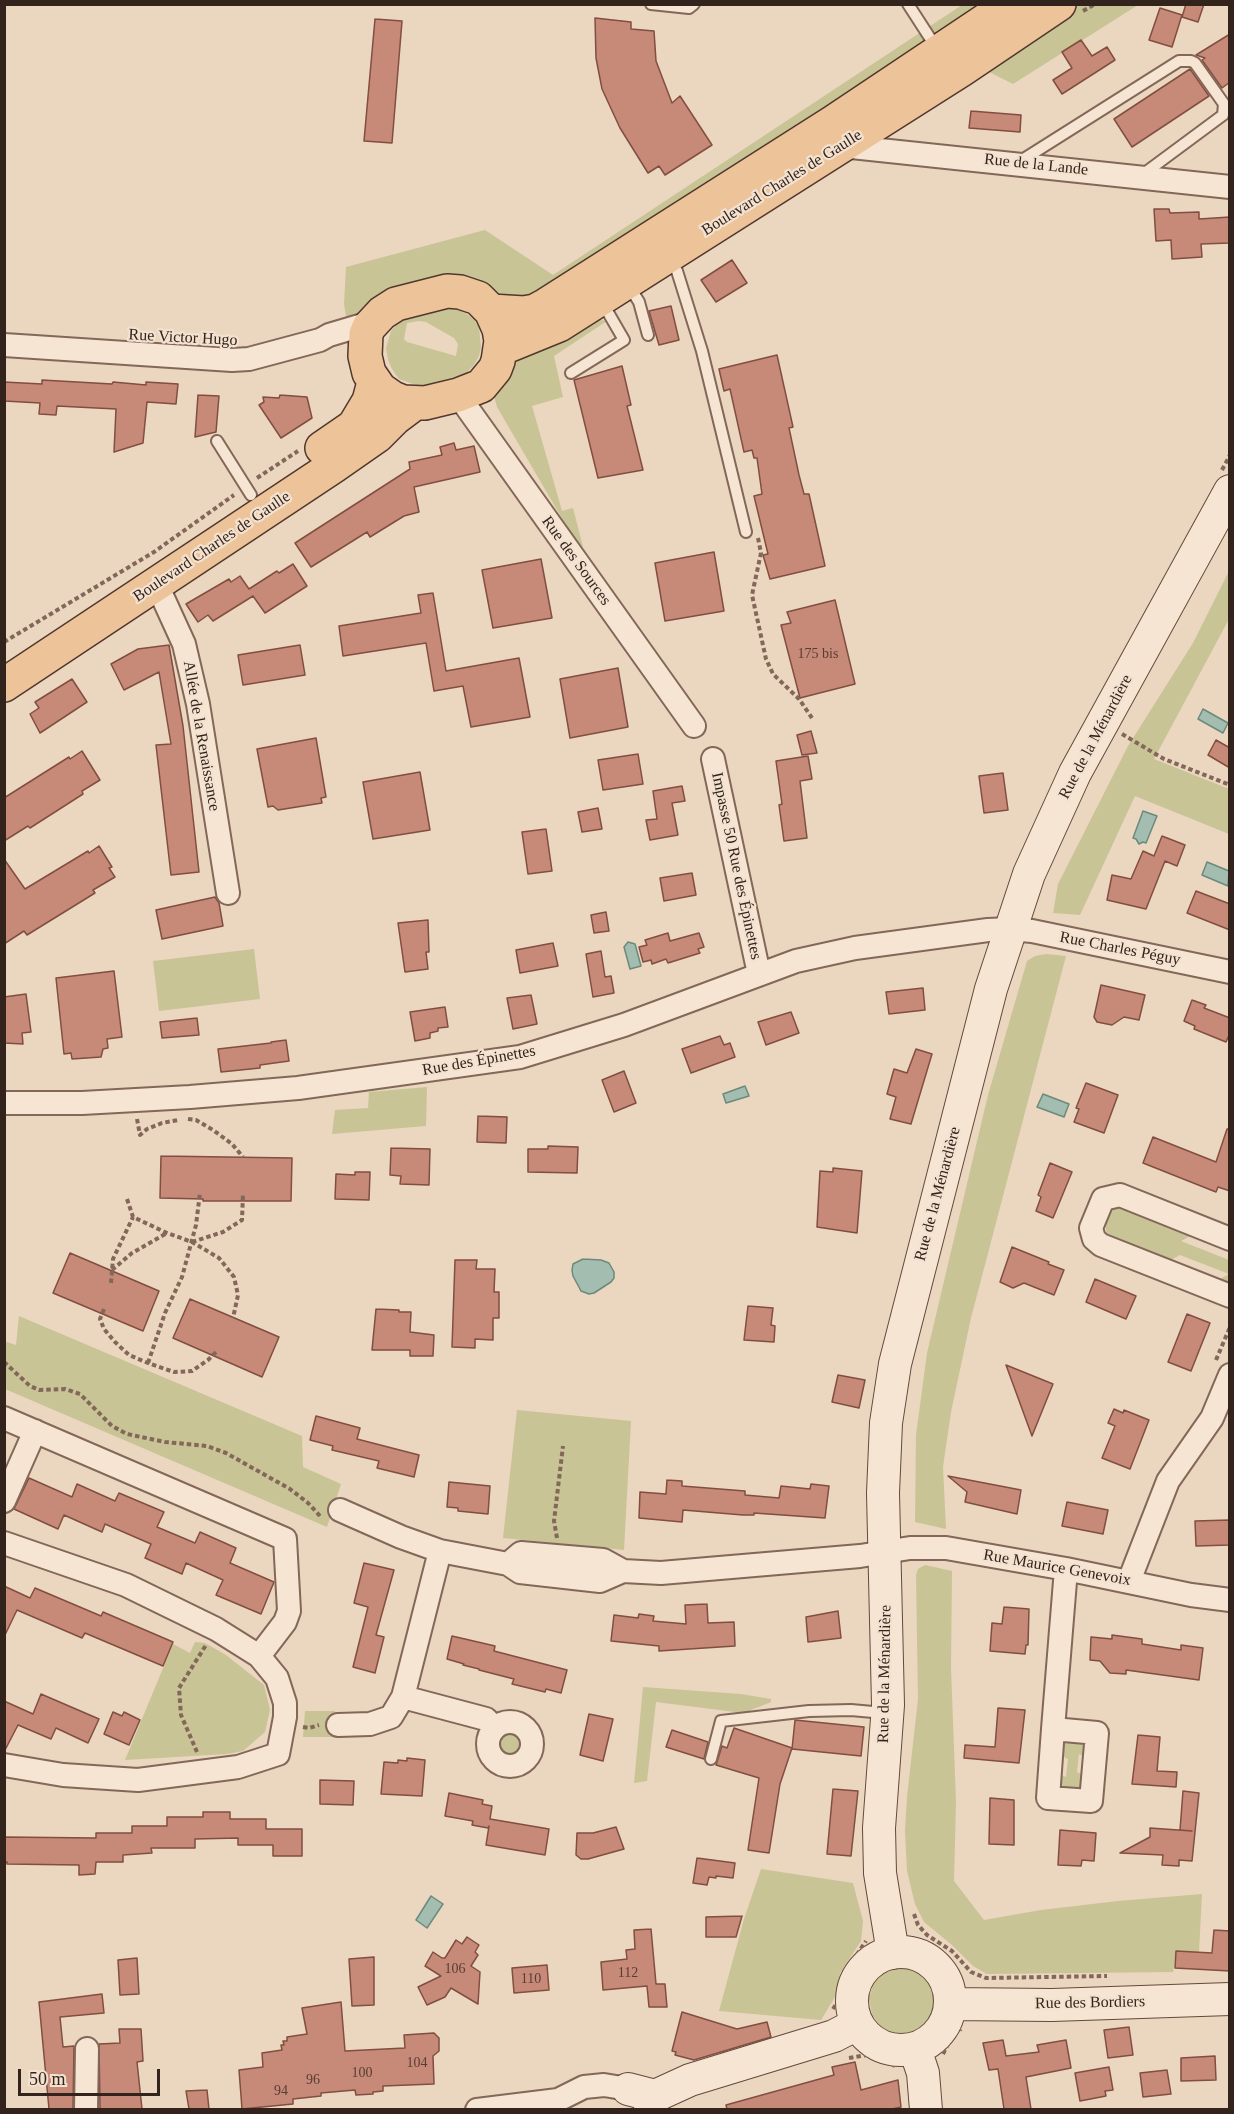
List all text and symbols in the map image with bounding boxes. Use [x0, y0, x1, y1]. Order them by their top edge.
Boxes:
street label: Boulevard Charles de Gaulle [698, 126, 866, 240]
street label: Rue de la Lande [983, 150, 1089, 180]
street label: Rue Victor Hugo [128, 326, 238, 350]
street label: Boulevard Charles de Gaulle [130, 487, 294, 607]
street label: Rue des Sources [537, 513, 615, 609]
house number: 175 bis [798, 646, 838, 662]
street label: Allée de la Renaissance [178, 659, 224, 813]
street label: Rue de la Ménardière [1055, 672, 1137, 802]
street label: Impasse 50 Rue des Épinettes [707, 771, 765, 961]
street label: Rue Charles Péguy [1058, 928, 1182, 970]
street label: Rue des Épinettes [421, 1042, 537, 1080]
street label: Rue de la Ménardière [911, 1125, 965, 1263]
street label: Rue Maurice Genevoix [982, 1546, 1132, 1590]
street label: Rue de la Ménardière [874, 1605, 896, 1743]
house number: 106 [444, 1961, 466, 1977]
house number: 112 [618, 1965, 638, 1981]
house number: 110 [521, 1971, 541, 1987]
street label: Rue des Bordiers [1035, 1992, 1145, 2014]
house number: 104 [406, 2055, 428, 2071]
scale bar [21, 2057, 164, 2095]
house number: 100 [352, 2065, 372, 2081]
text: 50 m [29, 2069, 66, 2089]
house number: 96 [306, 2072, 320, 2088]
house number: 94 [274, 2083, 288, 2099]

